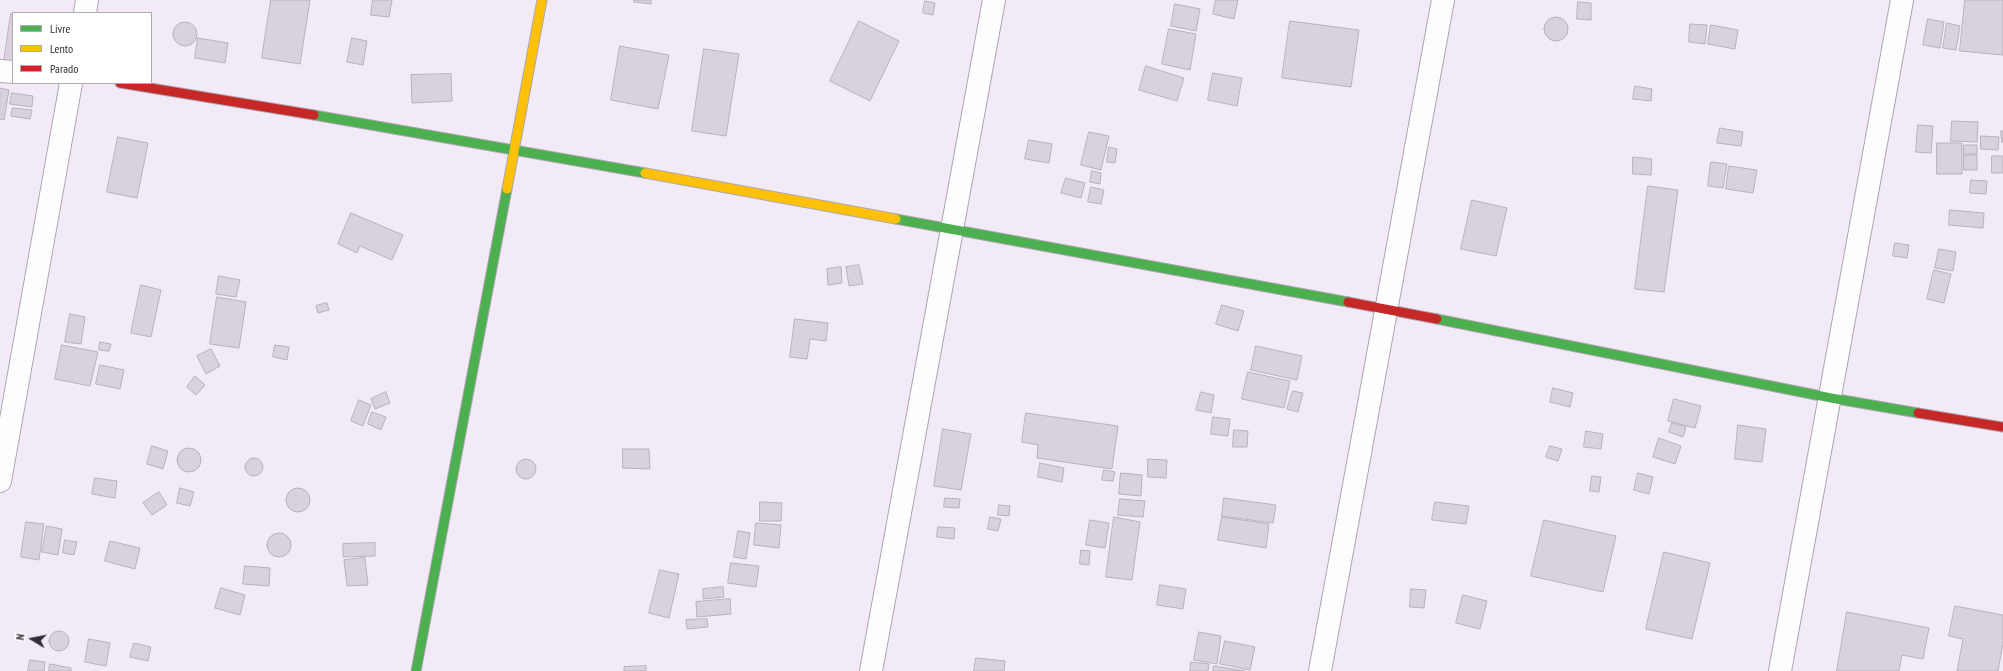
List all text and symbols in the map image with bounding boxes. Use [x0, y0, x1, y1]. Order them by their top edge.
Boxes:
legend [12, 12, 152, 84]
text: Livre [50, 21, 70, 36]
text: Lento [50, 41, 73, 56]
text: Parado [50, 61, 78, 76]
north arrow [12, 619, 52, 659]
text: N [13, 633, 28, 641]

